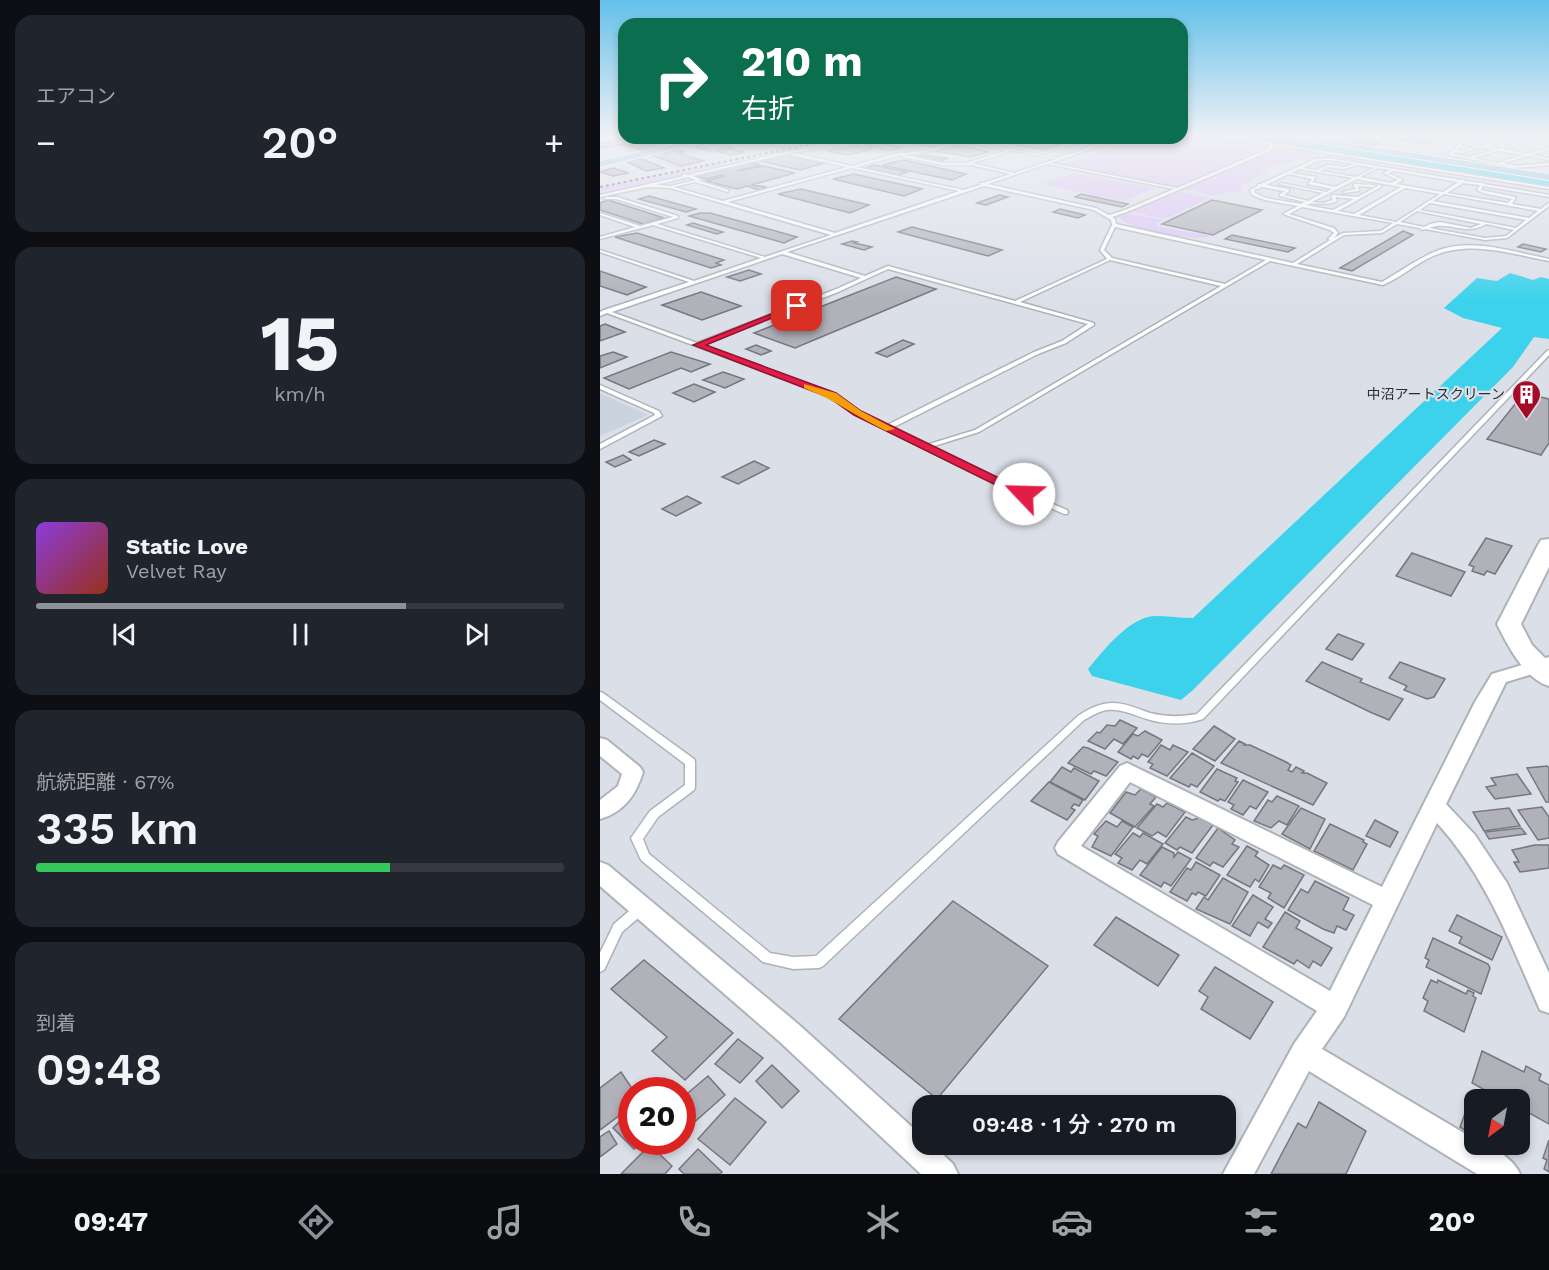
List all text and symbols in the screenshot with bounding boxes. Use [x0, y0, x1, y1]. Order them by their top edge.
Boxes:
text: 210 m [741, 37, 863, 86]
icon: right [642, 42, 720, 120]
text: エアコン [36, 84, 116, 108]
text: 右折 [741, 93, 795, 125]
text: 20° [262, 116, 338, 169]
text: − [36, 123, 56, 162]
text: + [544, 123, 564, 162]
pin [771, 280, 822, 331]
icon: arrive [780, 289, 813, 322]
text: 15 [260, 297, 340, 389]
building icon: 中沼アートスクリーン [1510, 378, 1542, 420]
text: km/h [274, 382, 326, 406]
place label: 中沼アートスクリーン [1367, 386, 1505, 402]
position arrow [992, 462, 1056, 526]
text: Static Love [126, 534, 248, 559]
text: Velvet Ray [126, 559, 227, 583]
icon: previous [108, 618, 141, 651]
icon: pause [284, 618, 317, 651]
icon: next [460, 618, 493, 651]
text: 航続距離 · 67% [36, 770, 174, 794]
text: 335 km [36, 802, 199, 855]
text: 到着 [36, 1011, 76, 1035]
text: 09:48 [36, 1043, 162, 1096]
speed limit sign: 20 [618, 1077, 696, 1155]
north arrow [1464, 1089, 1530, 1155]
map controls [1464, 1089, 1530, 1155]
text: 09:48 · 1 分 · 270 m [972, 1112, 1176, 1137]
icon: directions [295, 1201, 337, 1243]
icon: music [484, 1201, 526, 1243]
icon: phone [673, 1201, 715, 1243]
icon: climate [862, 1201, 904, 1243]
icon: car [1051, 1201, 1093, 1243]
icon: filters [1240, 1201, 1282, 1243]
text: 09:47 [73, 1206, 148, 1238]
text: 20° [1429, 1206, 1475, 1238]

